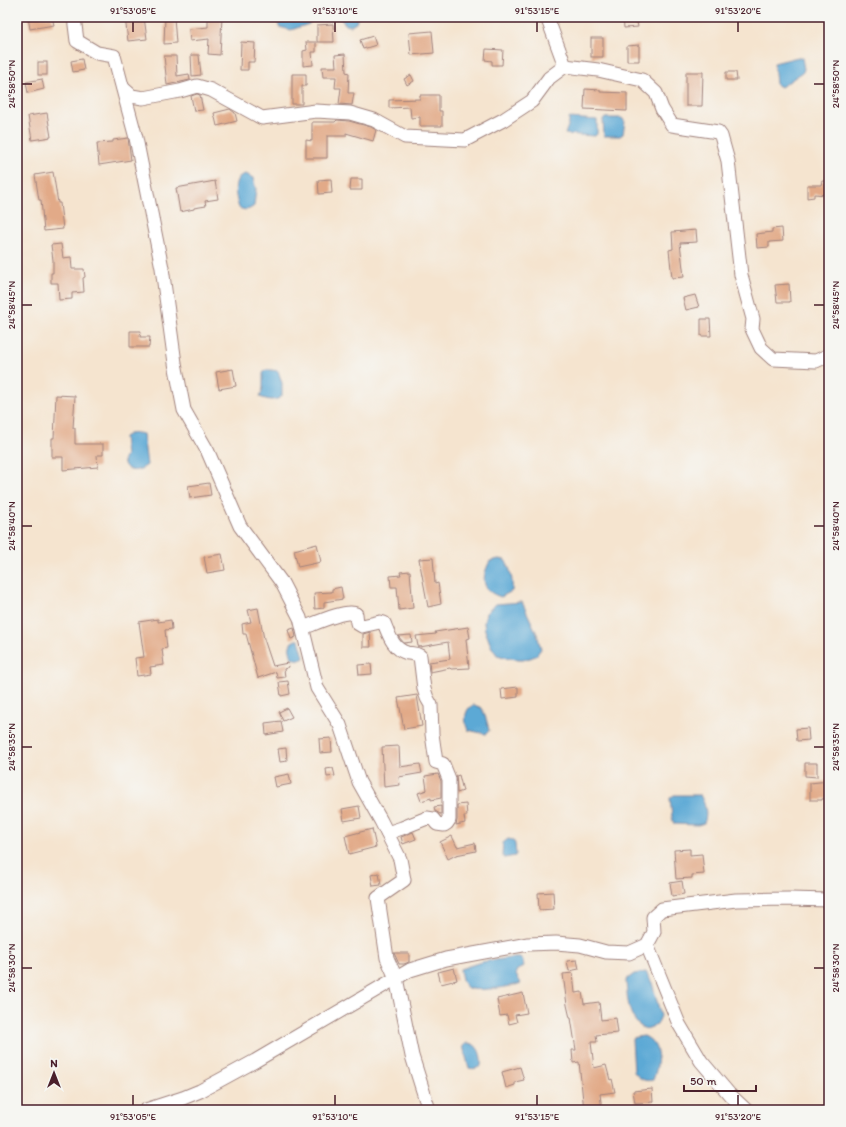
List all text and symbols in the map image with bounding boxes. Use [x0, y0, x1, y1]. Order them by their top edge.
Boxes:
text: 91°53'05"E [110, 4, 156, 17]
text: 91°53'10"E [312, 4, 358, 17]
text: 91°53'15"E [515, 4, 560, 17]
text: 91°53'20"E [715, 4, 761, 17]
text: 24°58'50"N [5, 59, 18, 108]
text: 24°58'50"N [829, 59, 842, 108]
text: 24°58'45"N [5, 281, 18, 329]
text: 24°58'45"N [829, 281, 842, 329]
text: 24°58'40"N [5, 501, 18, 551]
text: 24°58'40"N [829, 501, 842, 551]
text: 24°58'35"N [5, 723, 18, 771]
text: 24°58'35"N [829, 723, 842, 771]
text: 24°58'30"N [5, 943, 18, 992]
text: 24°58'30"N [829, 943, 842, 992]
north arrow [34, 1053, 74, 1093]
text: N [50, 1057, 58, 1070]
scale bar [684, 1067, 756, 1093]
text: 50 m [690, 1074, 716, 1088]
text: 91°53'05"E [110, 1110, 156, 1123]
text: 91°53'10"E [312, 1110, 358, 1123]
text: 91°53'15"E [515, 1110, 560, 1123]
text: 91°53'20"E [715, 1110, 761, 1123]

